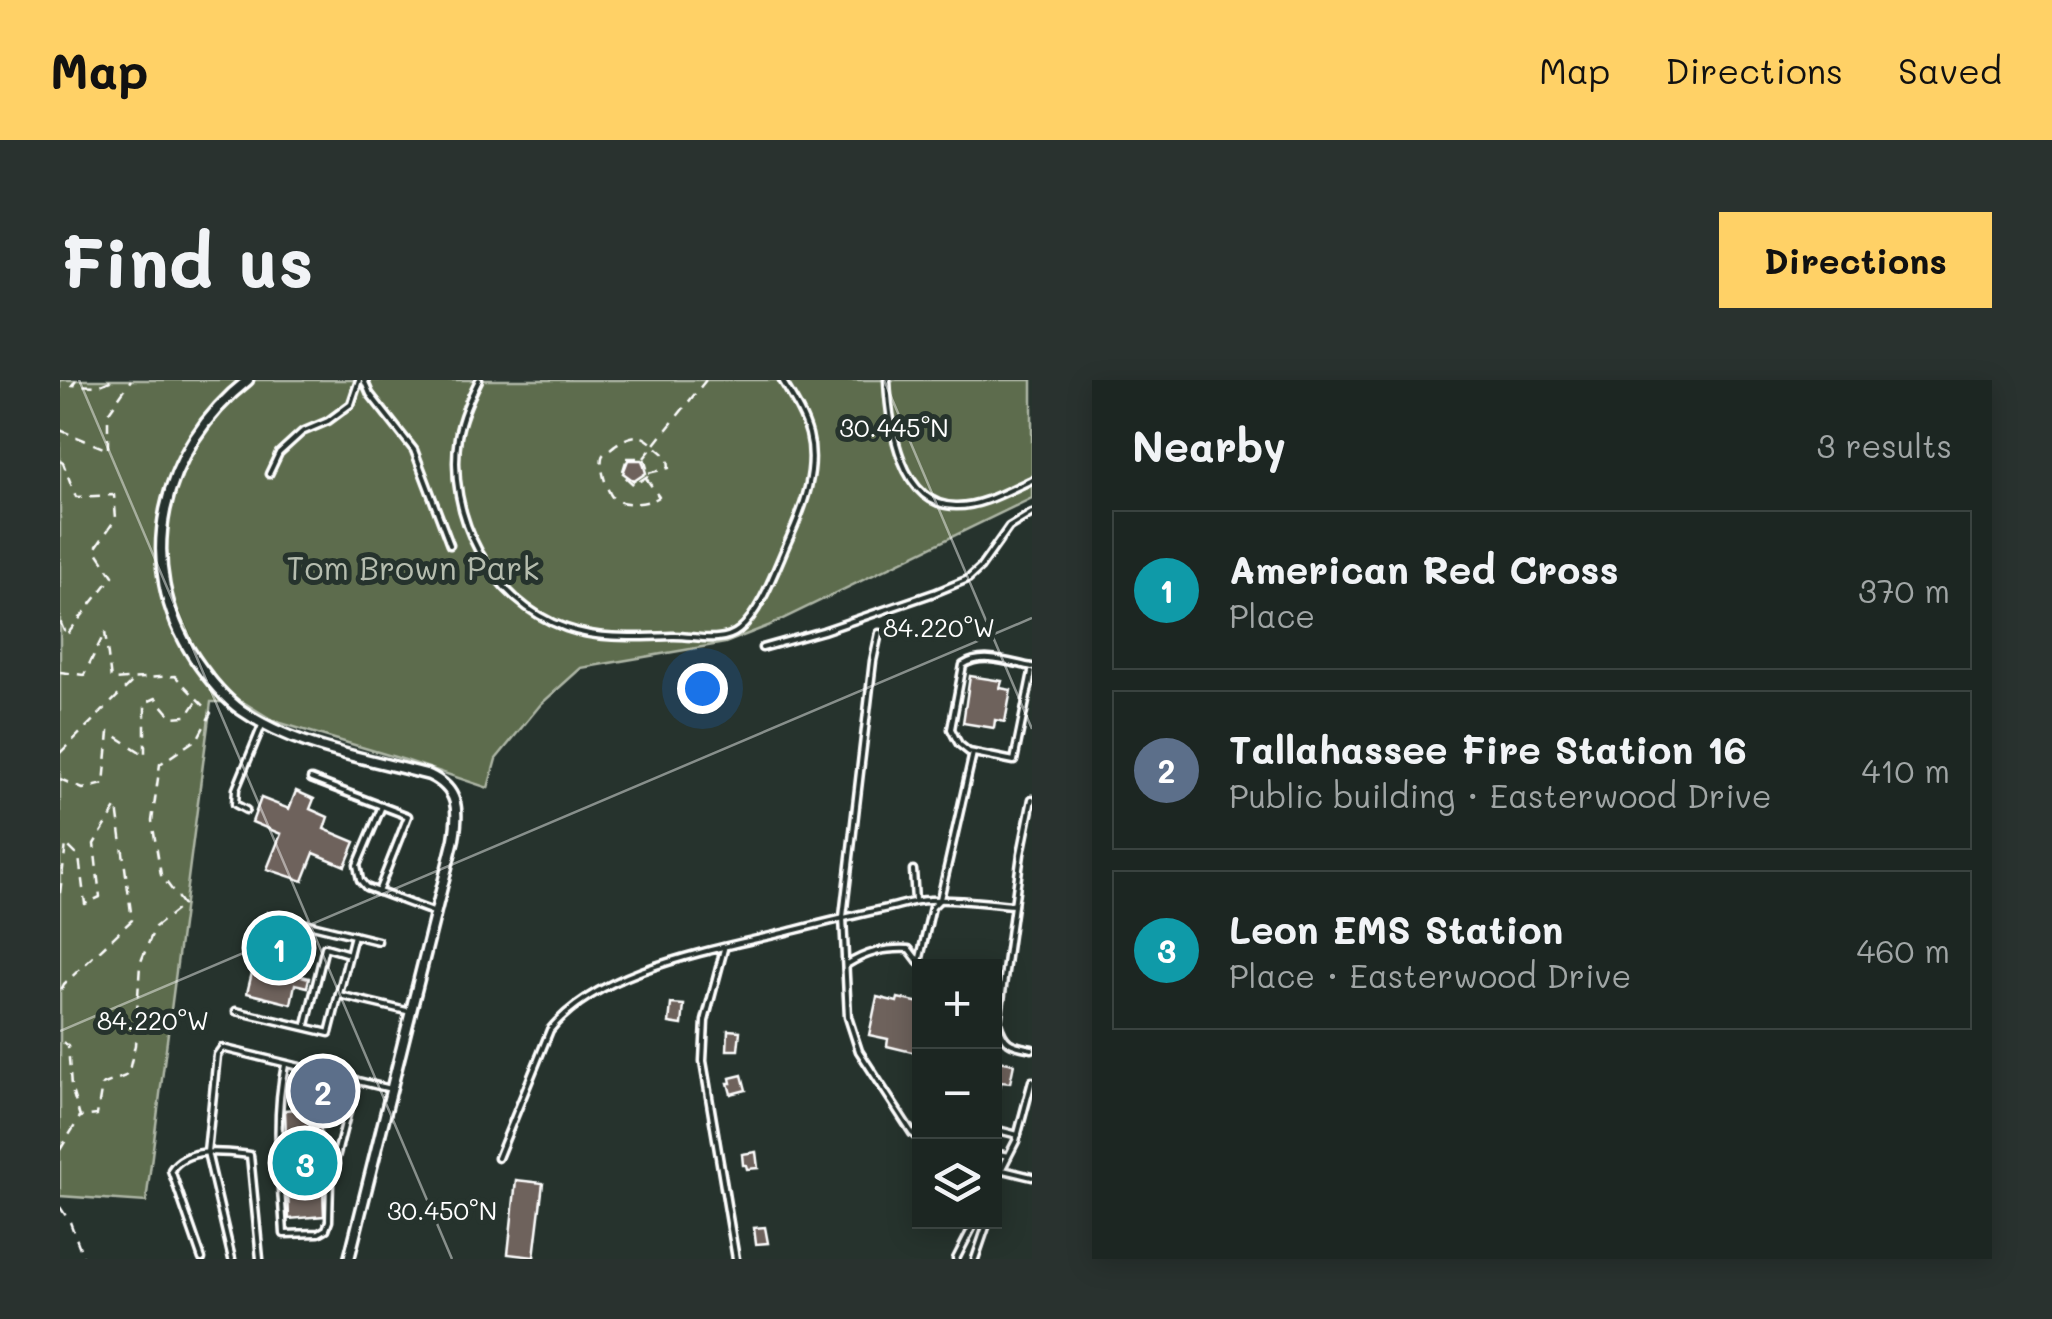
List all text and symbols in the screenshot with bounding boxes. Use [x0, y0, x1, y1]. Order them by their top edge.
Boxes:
text: Map [50, 39, 149, 101]
text: Map [1539, 47, 1610, 93]
text: Directions [1665, 47, 1843, 93]
text: Saved [1898, 47, 2002, 93]
button: Directions [1719, 212, 1992, 308]
text: Find us [60, 214, 314, 306]
text: 30.445°N [839, 411, 949, 443]
text: Nearby [1132, 418, 1286, 473]
text: 3 results [1816, 424, 1952, 466]
text: American Red Cross [1229, 544, 1619, 594]
park label: Tom Brown Park [287, 546, 539, 588]
text: 1 [1159, 569, 1174, 611]
text: 370 m [1858, 569, 1950, 611]
text: Place [1229, 594, 1315, 636]
text: 84.220°W [883, 611, 995, 643]
your location [677, 663, 728, 714]
text: Tallahassee Fire Station 16 [1229, 724, 1747, 774]
text: 2 [1158, 749, 1175, 791]
text: 410 m [1861, 749, 1950, 791]
text: Public building · Easterwood Drive [1229, 774, 1772, 816]
text: Leon EMS Station [1229, 904, 1563, 954]
pin: 1 [246, 910, 312, 986]
text: 3 [1157, 929, 1176, 971]
text: 460 m [1856, 929, 1950, 971]
text: Place · Easterwood Drive [1229, 954, 1631, 996]
map controls [912, 959, 1002, 1229]
button: + [912, 959, 1002, 1049]
text: 84.220°W [97, 1004, 209, 1036]
button: − [912, 1049, 1002, 1139]
pin: 2 [290, 1054, 356, 1128]
pin: 3 [272, 1126, 338, 1200]
button: layers [912, 1139, 1002, 1229]
text: 30.450°N [387, 1194, 497, 1226]

